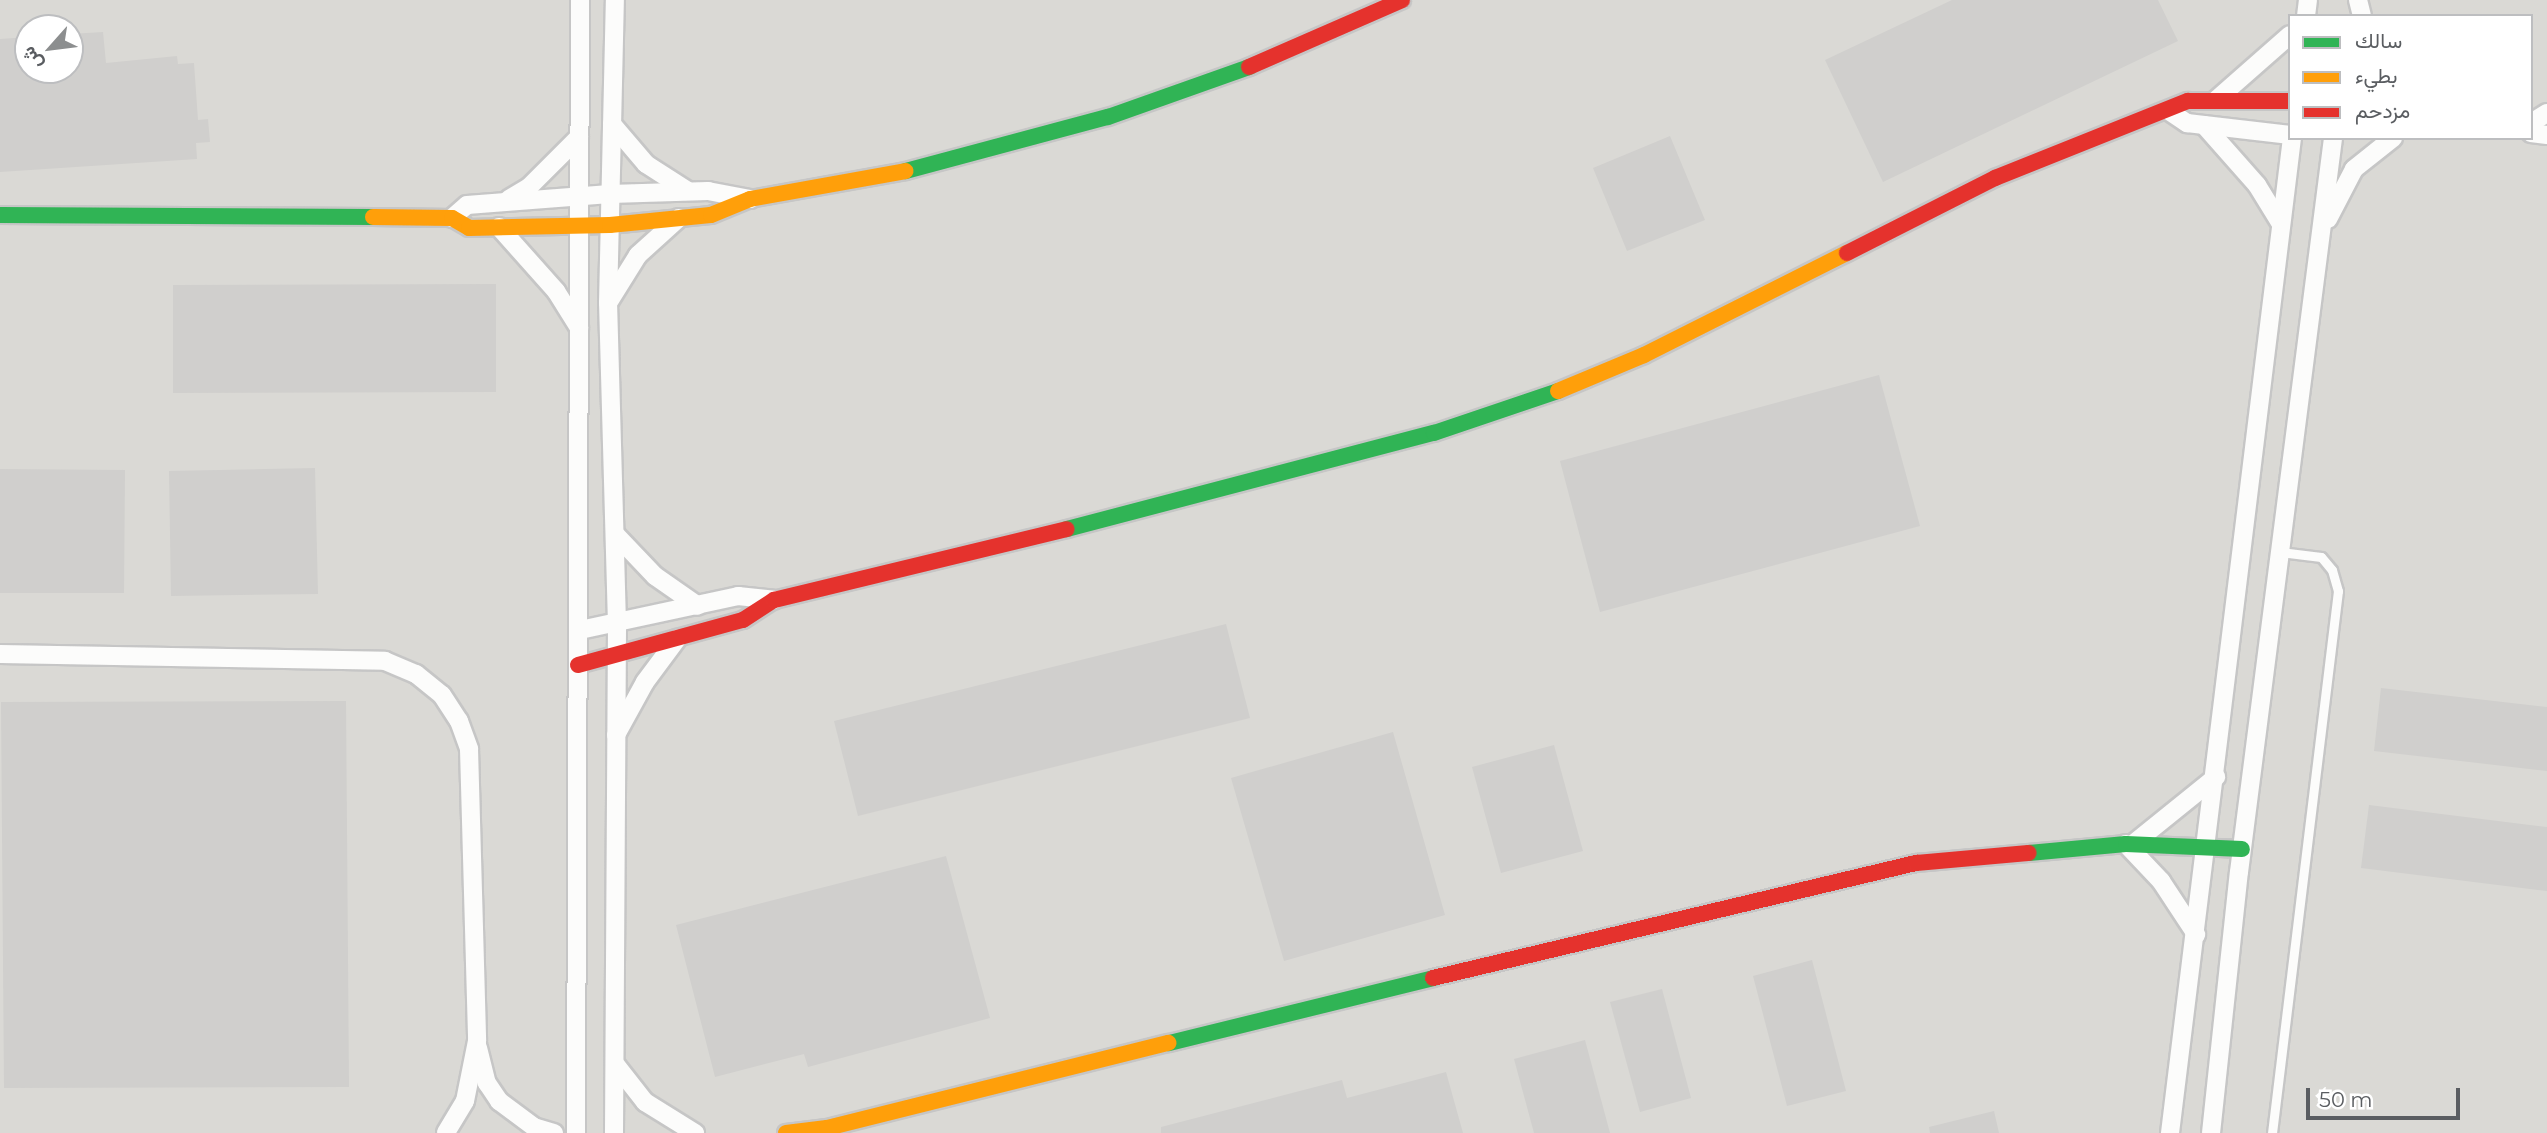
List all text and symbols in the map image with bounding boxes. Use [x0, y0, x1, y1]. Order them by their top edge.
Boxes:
north arrow [14, 14, 84, 84]
legend [2288, 14, 2533, 140]
text: سالك [2355, 28, 2402, 53]
text: ش [16, 43, 47, 74]
text: بطيء [2355, 63, 2398, 88]
text: مزدحم [2355, 98, 2410, 123]
scale bar [2309, 1074, 2463, 1118]
text: 50 m [2319, 1087, 2373, 1112]

